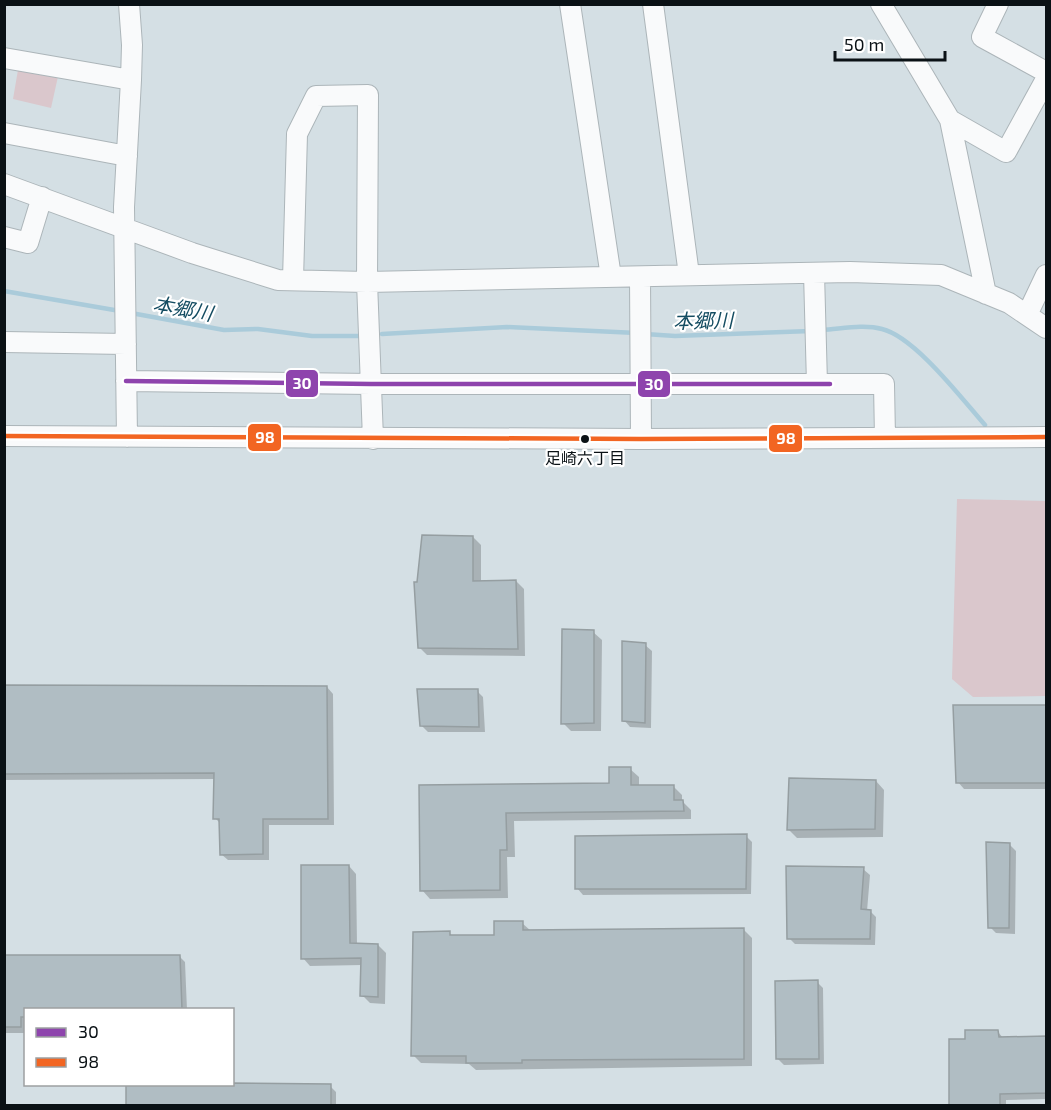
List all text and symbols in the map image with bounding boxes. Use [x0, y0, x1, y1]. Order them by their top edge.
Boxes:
scale bar [835, 24, 944, 62]
text: 50 m [844, 33, 884, 55]
water label: 本郷川 [151, 291, 217, 325]
water label: 本郷川 [673, 307, 735, 333]
line badge: 30 [285, 369, 319, 398]
line badge: 30 [637, 370, 671, 398]
text: 30 [292, 373, 312, 392]
text: 30 [644, 374, 664, 393]
line badge: 98 [247, 423, 282, 452]
line badge: 98 [768, 424, 803, 453]
text: 98 [255, 427, 275, 446]
text: 98 [776, 428, 796, 447]
marker: 足崎六丁目 [579, 433, 591, 445]
place label: 足崎六丁目 [545, 448, 625, 467]
legend [24, 1008, 234, 1086]
text: 30 [78, 1020, 99, 1042]
text: 98 [78, 1050, 99, 1072]

